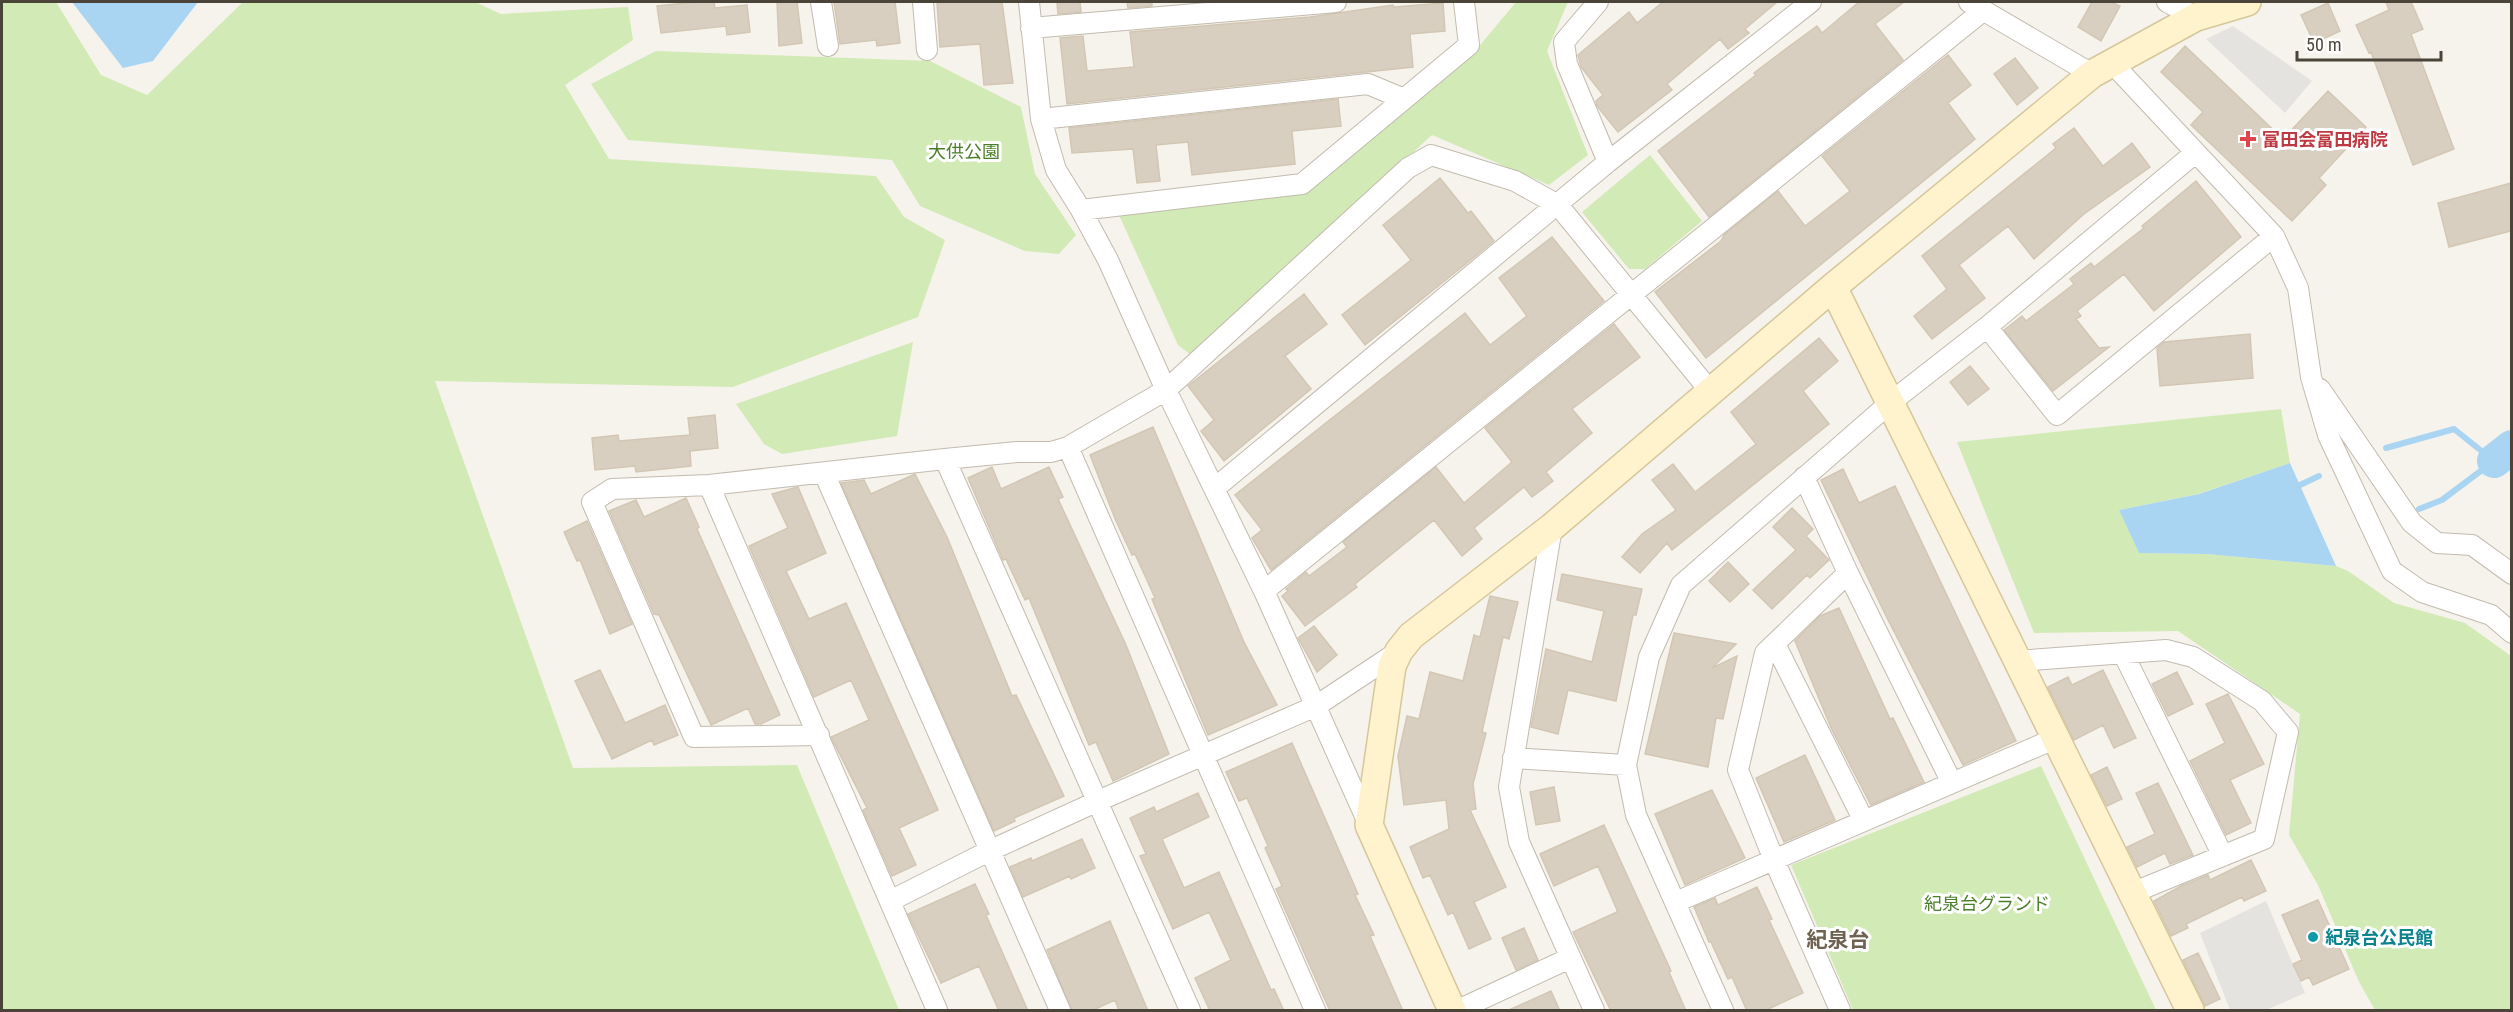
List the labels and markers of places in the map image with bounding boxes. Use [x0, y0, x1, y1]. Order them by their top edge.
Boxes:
place label: 富田会富田病院 [2262, 129, 2388, 150]
marker: 富田会富田病院 [2239, 130, 2257, 148]
place label: 紀泉台公民館 [2325, 927, 2433, 948]
marker: 紀泉台公民館 [2306, 930, 2320, 944]

